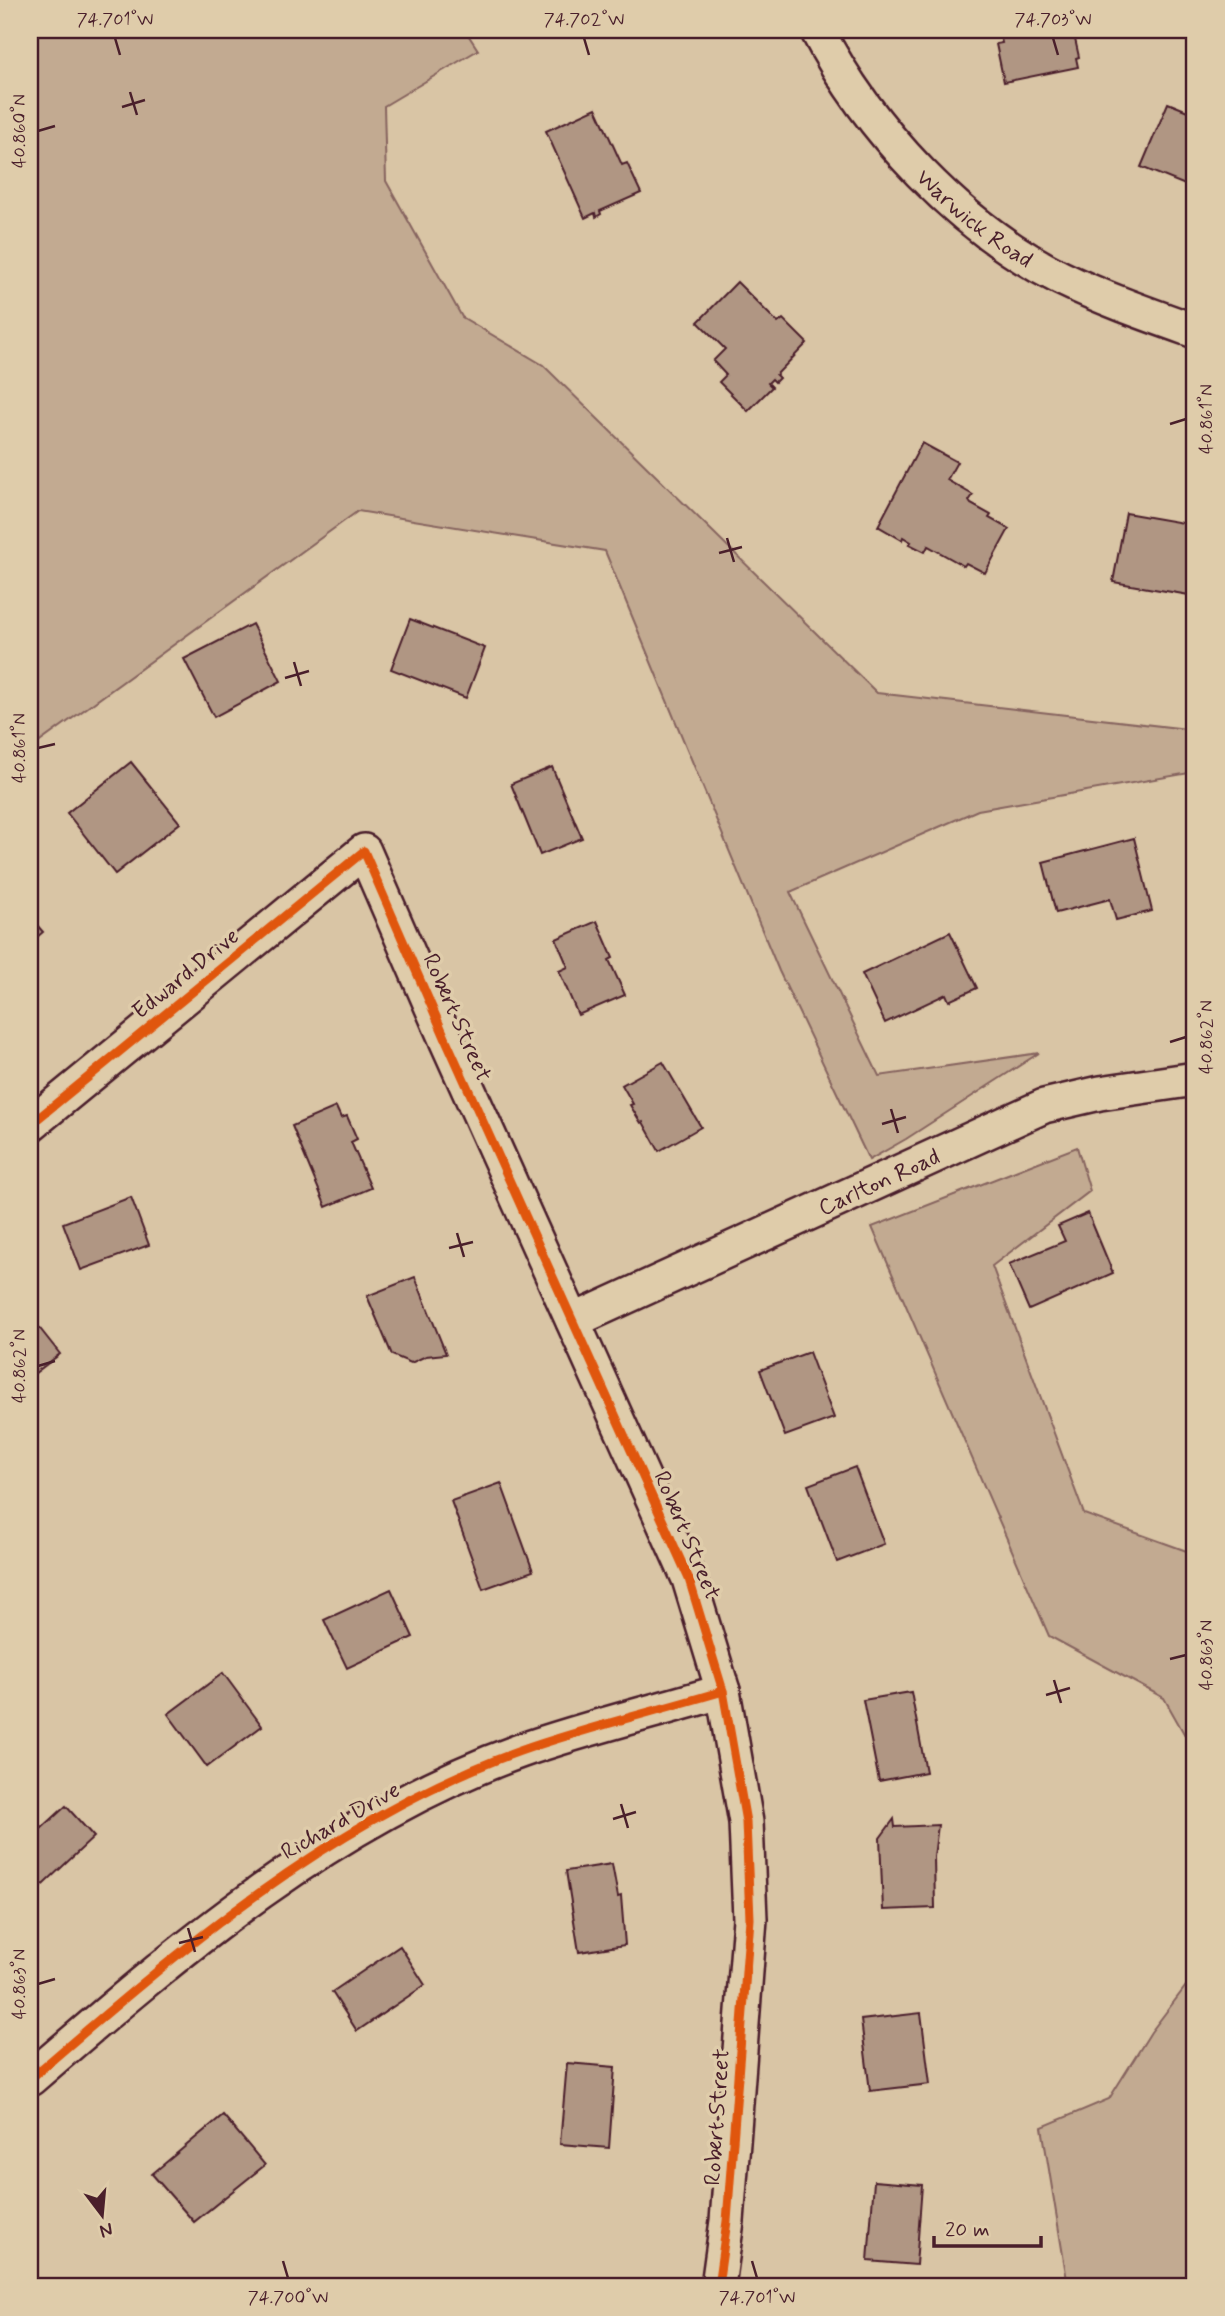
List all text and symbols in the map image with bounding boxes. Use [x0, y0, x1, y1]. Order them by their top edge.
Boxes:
text: 74.701°W [77, 8, 153, 32]
text: 74.702°W [544, 8, 624, 32]
text: 74.703°W [1014, 8, 1092, 32]
text: 40.860°N [8, 94, 32, 168]
street label: Warwick Road [909, 164, 1038, 276]
text: 40.861°N [1195, 384, 1219, 454]
text: 40.861°N [8, 713, 32, 783]
street label: Edward Drive [127, 922, 246, 1027]
street label: Robert Street [415, 949, 498, 1087]
text: 40.862°N [1195, 1000, 1219, 1074]
street label: Carlton Road [814, 1143, 945, 1224]
text: 40.862°N [8, 1329, 32, 1403]
street label: Robert Street [646, 1467, 727, 1605]
text: 40.863°N [1195, 1620, 1219, 1690]
street label: Richard Drive [276, 1776, 406, 1868]
text: 40.863°N [8, 1949, 32, 2019]
street label: Robert Street [698, 2048, 738, 2187]
north arrow [66, 2180, 136, 2250]
scale bar [934, 2204, 1041, 2248]
text: N [97, 2216, 116, 2244]
text: 20 m [945, 2216, 990, 2244]
text: 74.700°W [248, 2286, 328, 2310]
text: 74.701°W [719, 2286, 795, 2310]

